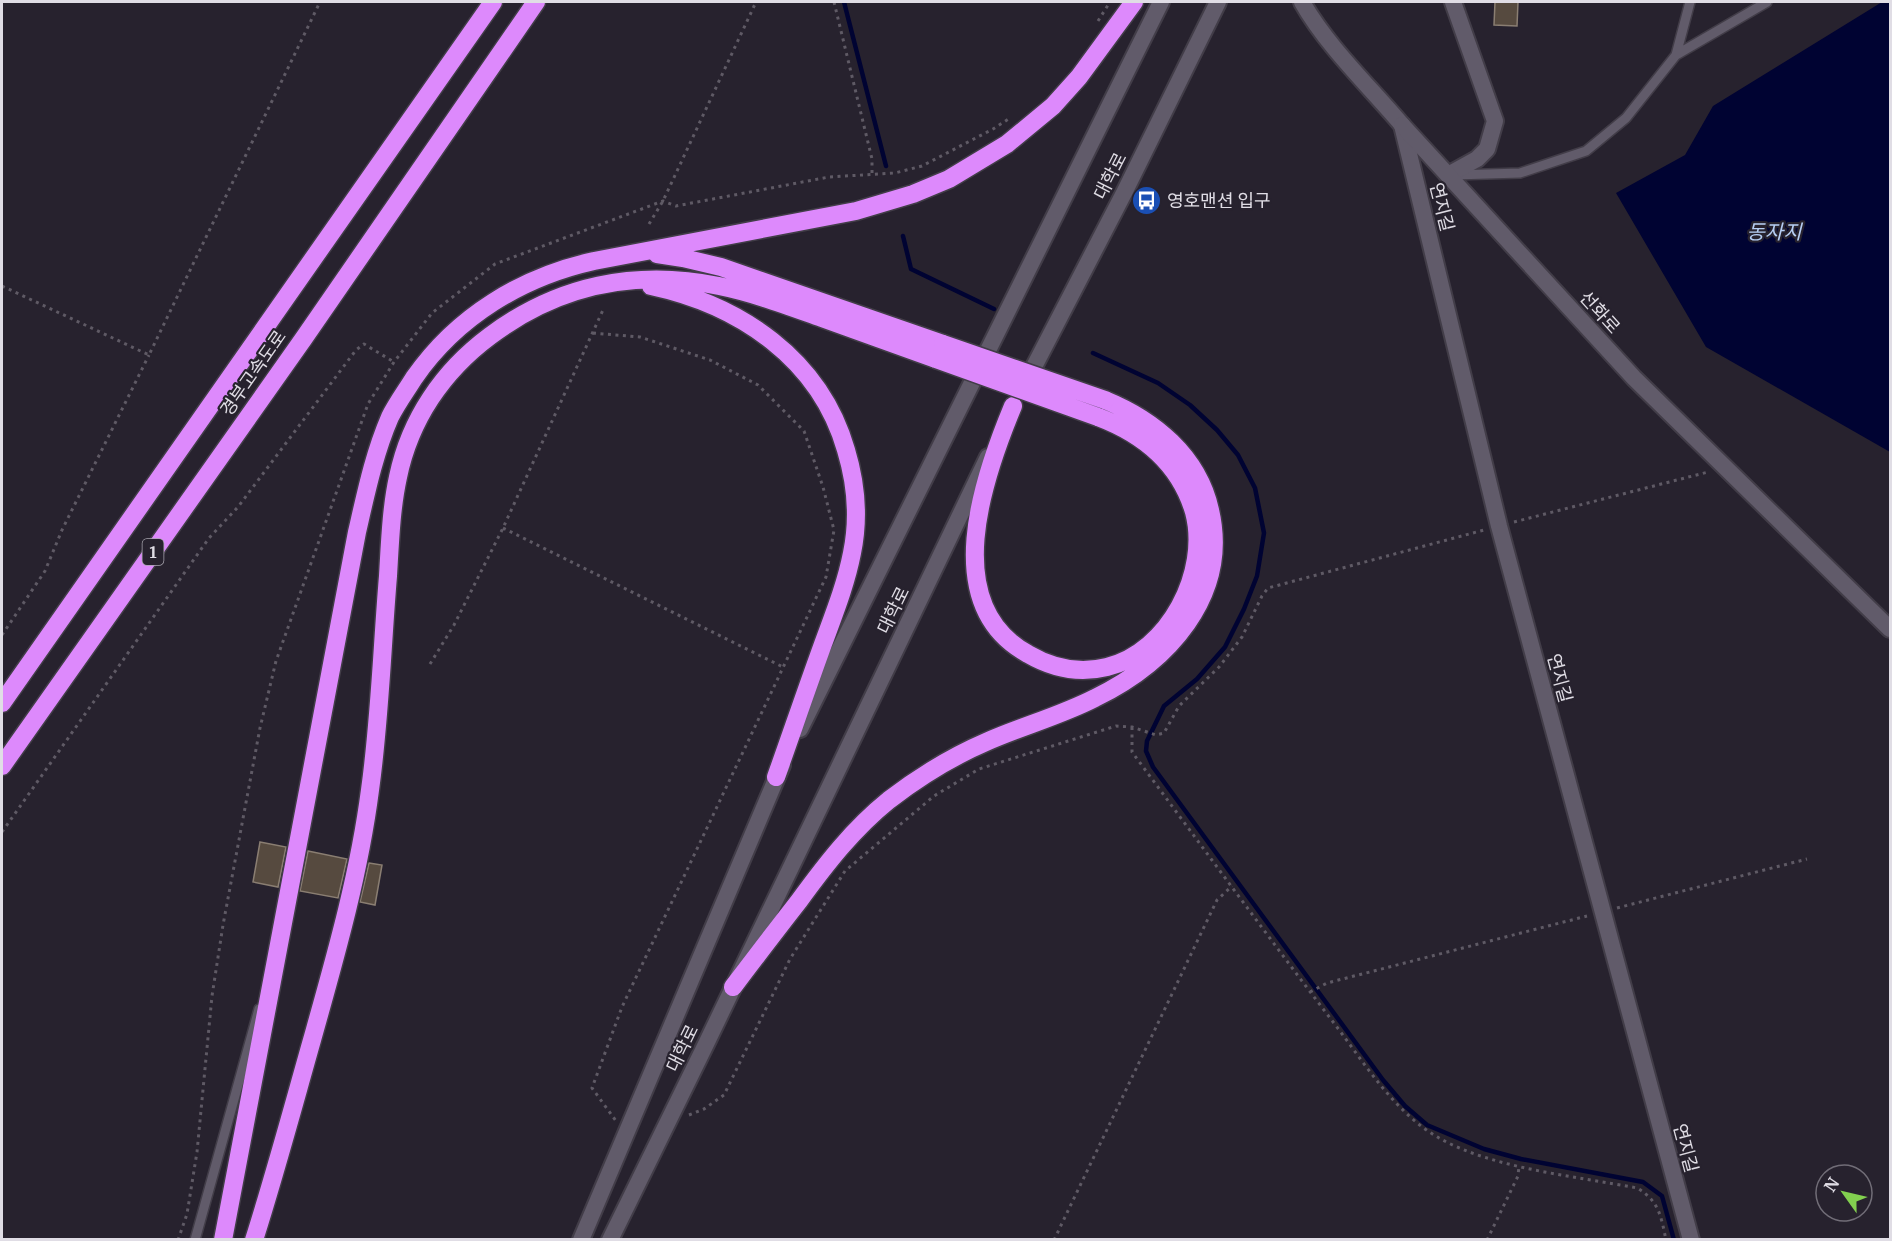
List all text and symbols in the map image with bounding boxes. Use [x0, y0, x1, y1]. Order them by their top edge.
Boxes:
street label: 대학로 [1088, 149, 1132, 203]
street label: 연지길 [1425, 180, 1459, 234]
bus stop icon: 영호맨션 입구 [1130, 184, 1162, 216]
place label: 영호맨션 입구 [1167, 189, 1271, 212]
water label: 동자지 [1746, 219, 1803, 244]
street label: 선화로 [1575, 286, 1625, 338]
street label: 경부고속도로 [215, 326, 291, 420]
road number: 1 [142, 539, 164, 565]
street label: 대학로 [872, 583, 914, 637]
street label: 연지길 [1542, 651, 1578, 705]
street label: 대학로 [661, 1021, 703, 1075]
street label: 연지길 [1668, 1121, 1704, 1175]
north arrow [1814, 1163, 1874, 1223]
text: N [1820, 1173, 1844, 1195]

